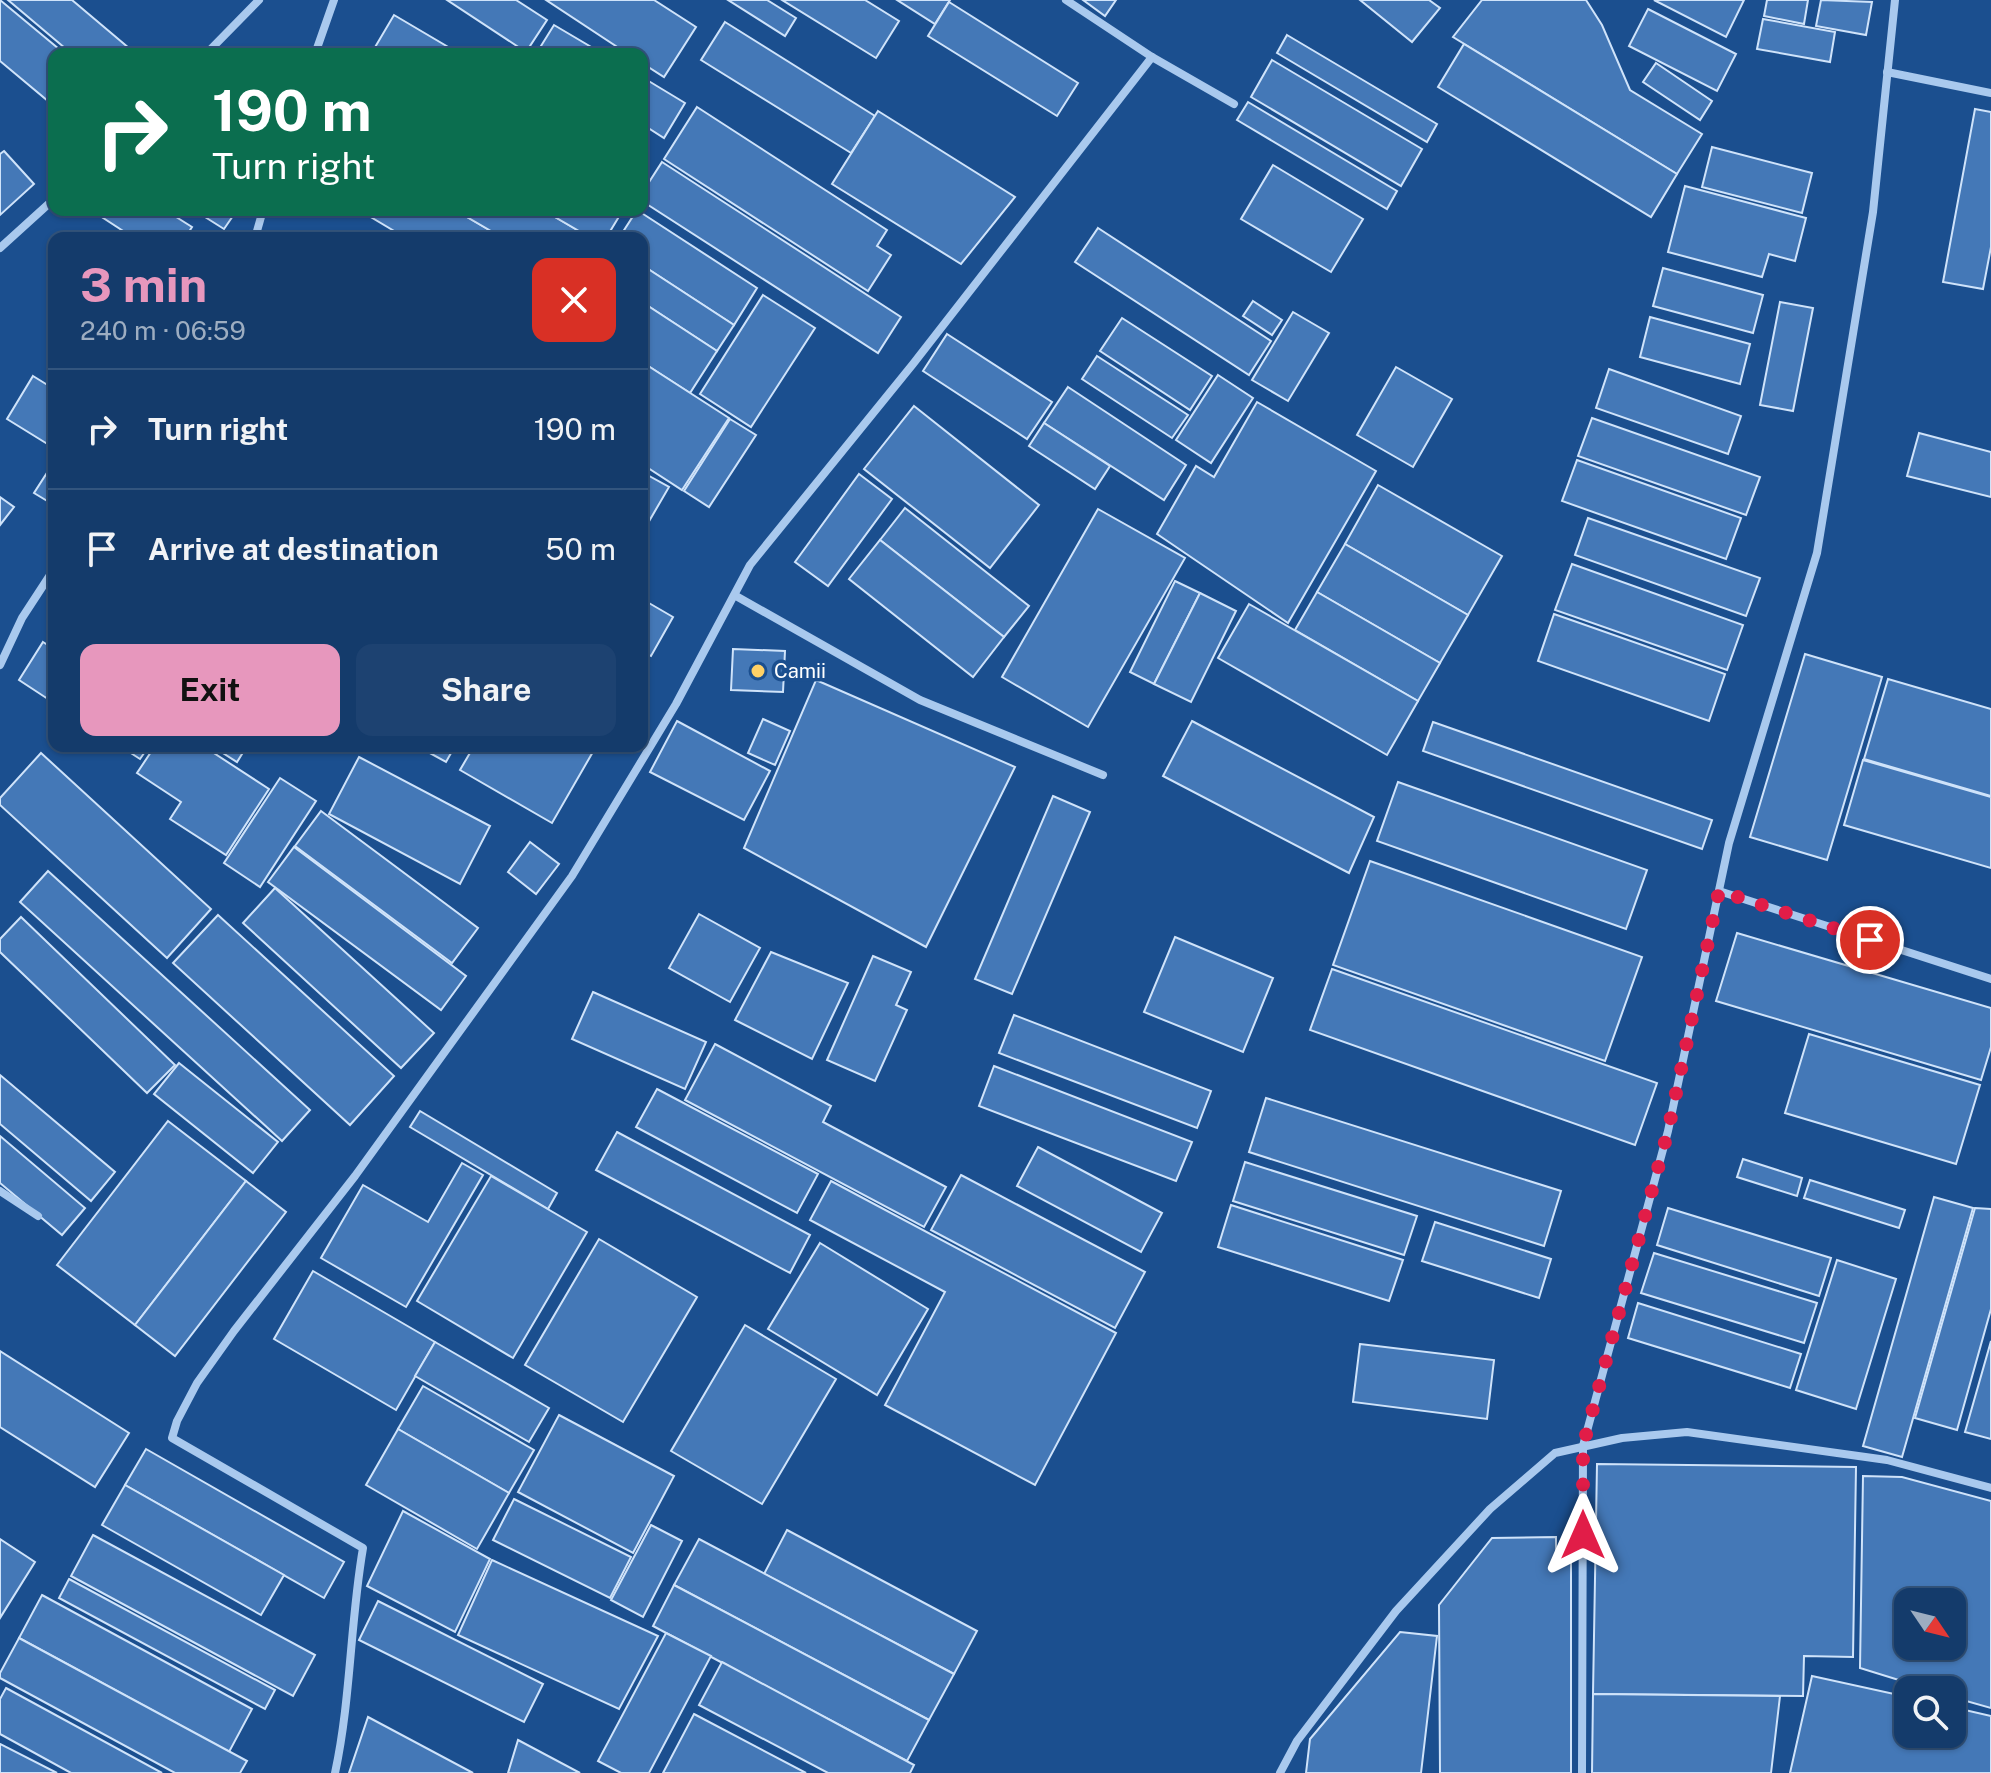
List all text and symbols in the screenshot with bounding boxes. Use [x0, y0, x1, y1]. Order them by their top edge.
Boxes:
text: 190 m [212, 78, 372, 144]
icon: right [80, 80, 184, 184]
text: Turn right [212, 145, 375, 187]
text: 3 min [80, 256, 207, 313]
button: close [532, 258, 616, 342]
text: 240 m · 06:59 [80, 315, 246, 346]
icon: right [80, 407, 124, 451]
text: Turn right [148, 411, 288, 447]
text: 190 m [534, 411, 616, 447]
icon: arrive [80, 527, 124, 571]
text: Arrive at destination [148, 531, 439, 567]
text: 50 m [545, 531, 616, 567]
button: Exit [80, 644, 340, 736]
button: Share [356, 644, 616, 736]
place label: Camii [774, 659, 826, 683]
marker: Camii [749, 662, 767, 680]
pin [1836, 906, 1904, 974]
icon: arrive [1848, 918, 1892, 962]
position arrow [1541, 1493, 1625, 1577]
north arrow [1894, 1588, 1966, 1660]
map controls [1894, 1588, 1966, 1748]
button: search [1894, 1676, 1966, 1748]

